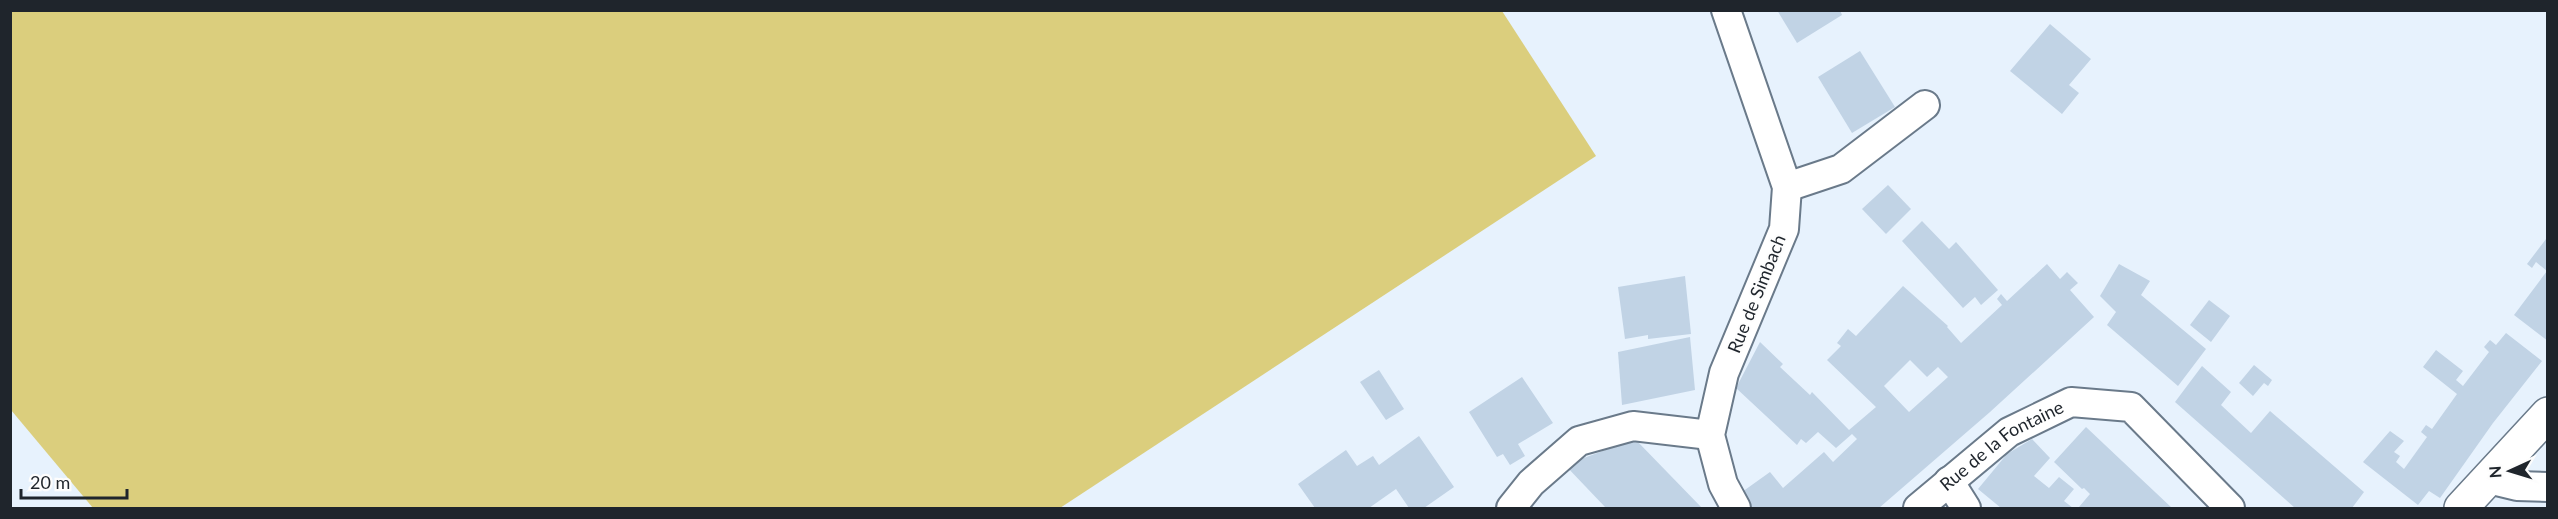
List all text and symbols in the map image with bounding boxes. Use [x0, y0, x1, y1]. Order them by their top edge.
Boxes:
street label: Rue de Simbach [1722, 231, 1790, 356]
street label: Rue de la Fontaine [1935, 395, 2067, 495]
north arrow [2480, 441, 2540, 501]
scale bar [21, 462, 128, 500]
text: N [2485, 465, 2504, 479]
text: 20 m [30, 471, 70, 493]

